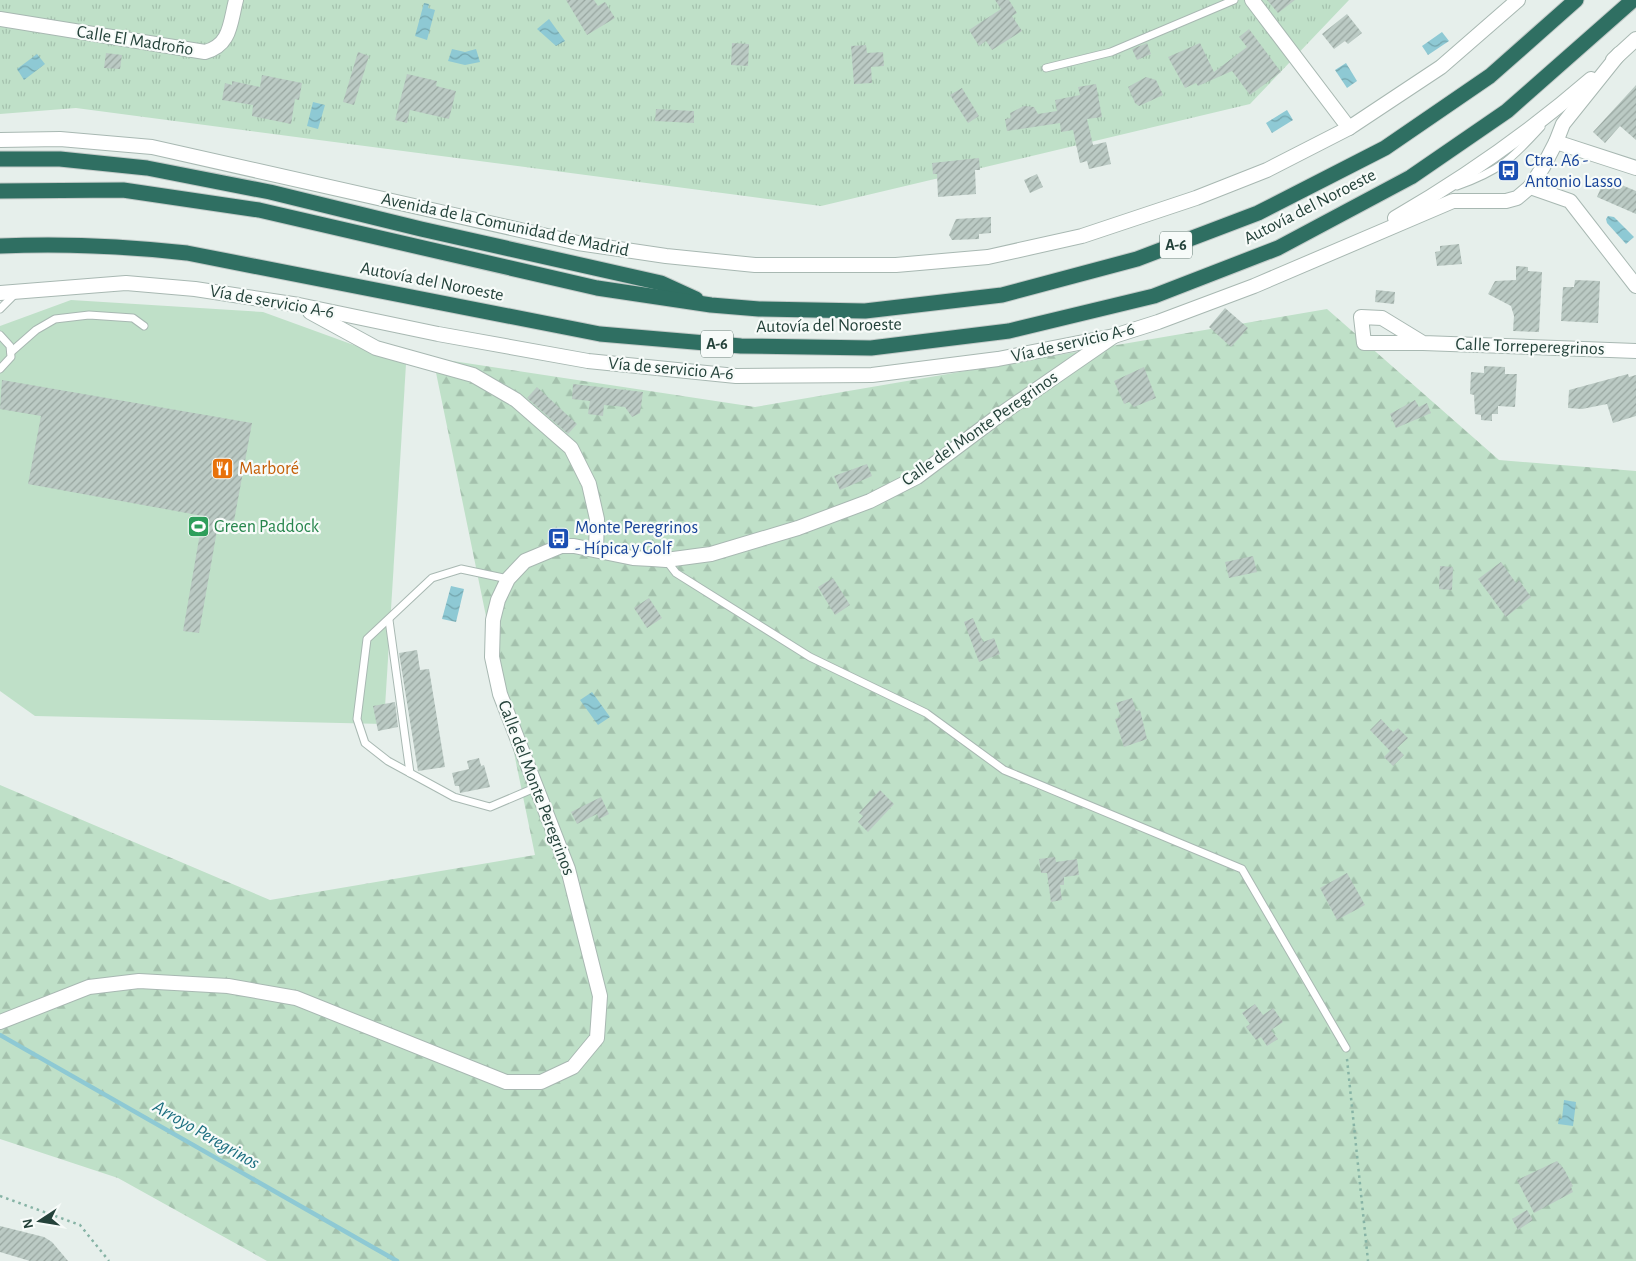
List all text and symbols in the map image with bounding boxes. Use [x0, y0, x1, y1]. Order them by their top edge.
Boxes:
street label: Calle El Madroño [75, 23, 195, 59]
place label: Ctra. A6 - Antonio Lasso [1525, 152, 1622, 191]
bus stop icon: Ctra. A6 - Antonio Lasso [1497, 159, 1521, 183]
street label: Autovía del Noroeste [1241, 166, 1379, 248]
street label: Avenida de la Comunidad de Madrid [380, 190, 630, 260]
road number: A-6 [1160, 232, 1192, 258]
street label: Autovía del Noroeste [359, 259, 505, 305]
street label: Vía de servicio A-6 [208, 282, 336, 322]
street label: Autovía del Noroeste [756, 316, 902, 336]
street label: Vía de servicio A-6 [1010, 320, 1136, 366]
road number: A-6 [701, 330, 733, 358]
street label: Calle Torreperegrinos [1455, 335, 1605, 359]
street label: Vía de servicio A-6 [607, 355, 735, 383]
street label: Calle del Monte Peregrinos [899, 368, 1061, 490]
restaurant icon: Marboré [211, 457, 235, 481]
place label: Marboré [239, 460, 299, 478]
sports icon: Green Paddock [186, 515, 210, 539]
place label: Green Paddock [214, 518, 320, 536]
place label: Monte Peregrinos - Hípica y Golf [575, 519, 698, 558]
bus stop icon: Monte Peregrinos - Hípica y Golf [547, 526, 571, 550]
street label: Calle del Monte Peregrinos [494, 698, 578, 878]
water label: Arroyo Peregrinos [149, 1097, 262, 1173]
north arrow [15, 1196, 65, 1246]
text: N [20, 1217, 36, 1230]

